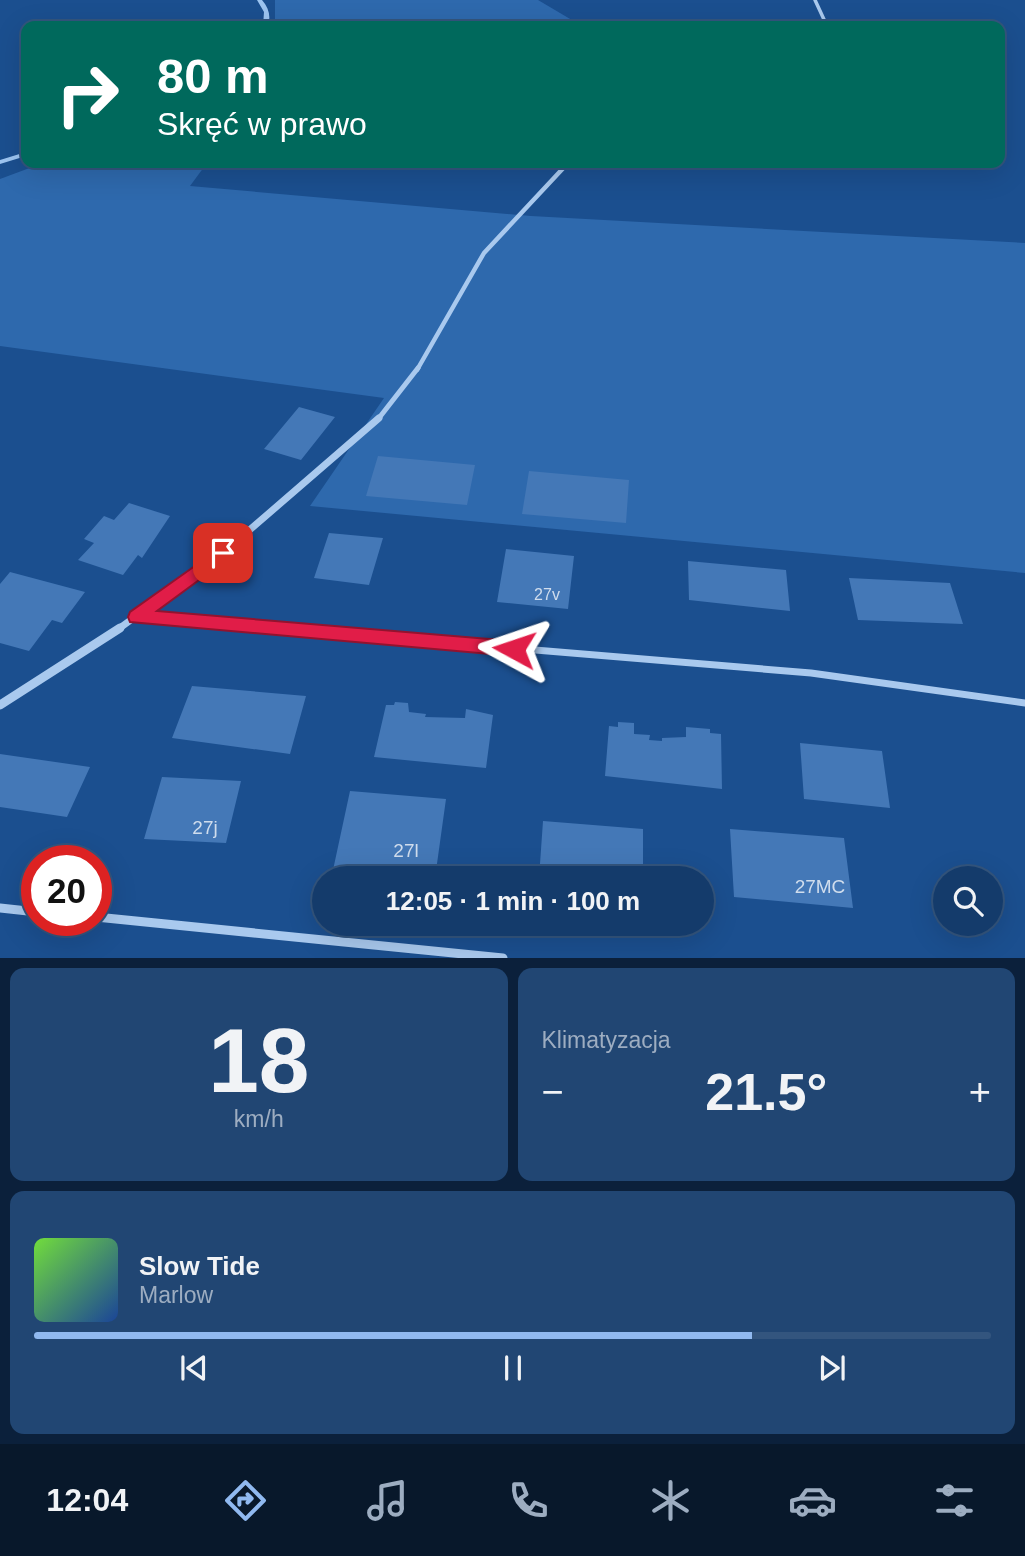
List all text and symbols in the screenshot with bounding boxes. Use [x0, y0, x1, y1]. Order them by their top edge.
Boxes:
icon: right [42, 49, 133, 140]
text: 80 m [157, 49, 269, 103]
text: Skręć w prawo [157, 106, 367, 142]
pin [193, 523, 253, 583]
icon: arrive [204, 534, 242, 572]
house number: 27v [534, 586, 560, 603]
position arrow [477, 612, 551, 686]
house number: 27j [192, 817, 218, 838]
house number: 27l [393, 840, 419, 861]
speed limit sign: 20 [21, 845, 112, 936]
map controls [933, 866, 1003, 936]
button: search [933, 866, 1003, 936]
house number: 27MC [795, 876, 845, 897]
text: 12:05 · 1 min · 100 m [386, 886, 640, 916]
text: 18 [208, 1010, 309, 1111]
text: Klimatyzacja [542, 1027, 671, 1053]
text: 21.5° [705, 1063, 827, 1121]
text: − [542, 1071, 564, 1113]
text: + [969, 1071, 991, 1113]
text: km/h [234, 1106, 284, 1132]
text: Slow Tide [139, 1251, 260, 1281]
text: Marlow [139, 1282, 213, 1308]
icon: previous [175, 1349, 213, 1387]
icon: pause [494, 1349, 532, 1387]
icon: next [813, 1349, 851, 1387]
icon: directions [221, 1476, 270, 1525]
icon: music [363, 1476, 412, 1525]
icon: phone [504, 1476, 553, 1525]
icon: climate [646, 1476, 695, 1525]
icon: car [788, 1476, 837, 1525]
icon: filters [930, 1476, 979, 1525]
text: 12:04 [46, 1482, 128, 1518]

